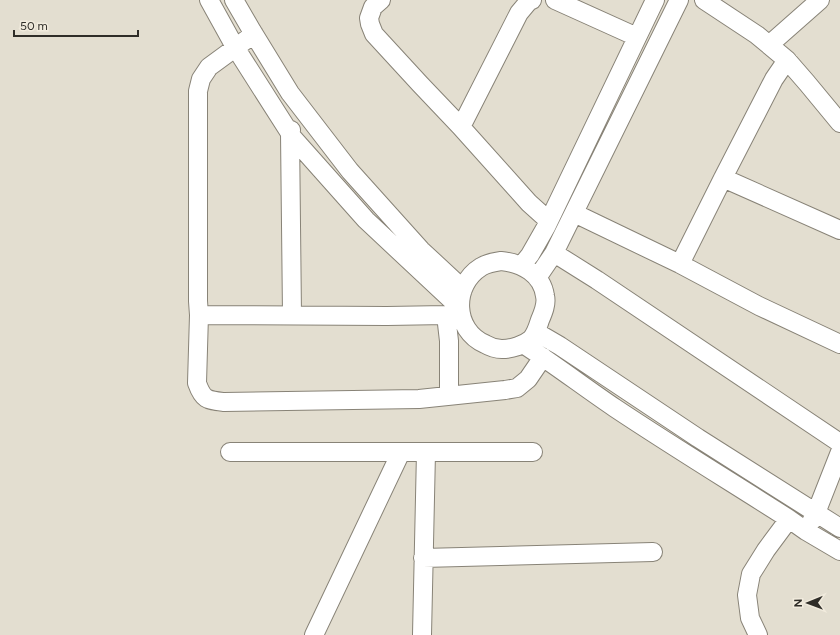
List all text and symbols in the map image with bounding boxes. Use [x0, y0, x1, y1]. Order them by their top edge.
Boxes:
scale bar [14, 12, 138, 38]
text: 50 m [20, 19, 48, 33]
north arrow [788, 583, 828, 623]
text: N [792, 599, 805, 608]

